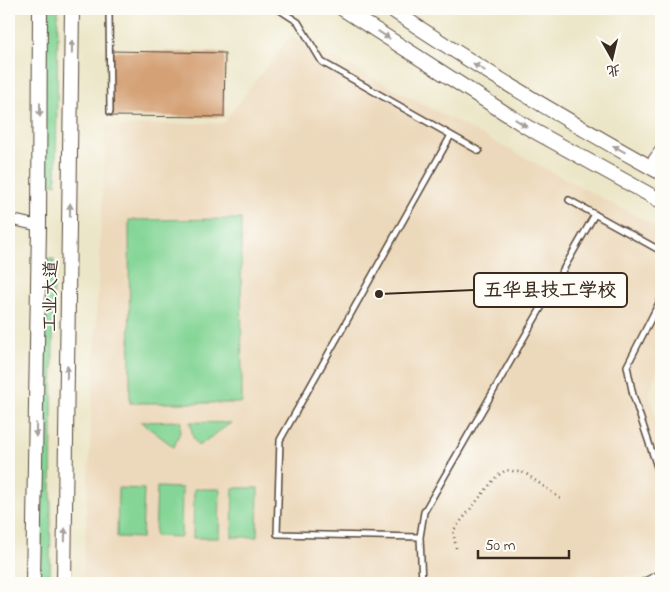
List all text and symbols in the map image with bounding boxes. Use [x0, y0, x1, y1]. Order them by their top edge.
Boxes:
one-way arrow [378, 30, 391, 40]
north arrow [588, 32, 638, 82]
one-way arrow [68, 39, 76, 55]
text: 北 [605, 58, 622, 81]
one-way arrow [472, 62, 485, 71]
one-way arrow [36, 102, 44, 118]
one-way arrow [514, 119, 528, 128]
one-way arrow [612, 145, 625, 154]
one-way arrow [66, 201, 74, 217]
street label: 工业大道 [38, 260, 66, 332]
callout: 五华县技工学校 [474, 273, 627, 307]
text: 五华县技工学校 [483, 278, 617, 305]
one-way arrow [64, 364, 72, 380]
one-way arrow [32, 422, 40, 438]
one-way arrow [61, 526, 69, 542]
scale bar [478, 527, 569, 559]
text: 50 m [485, 535, 516, 557]

